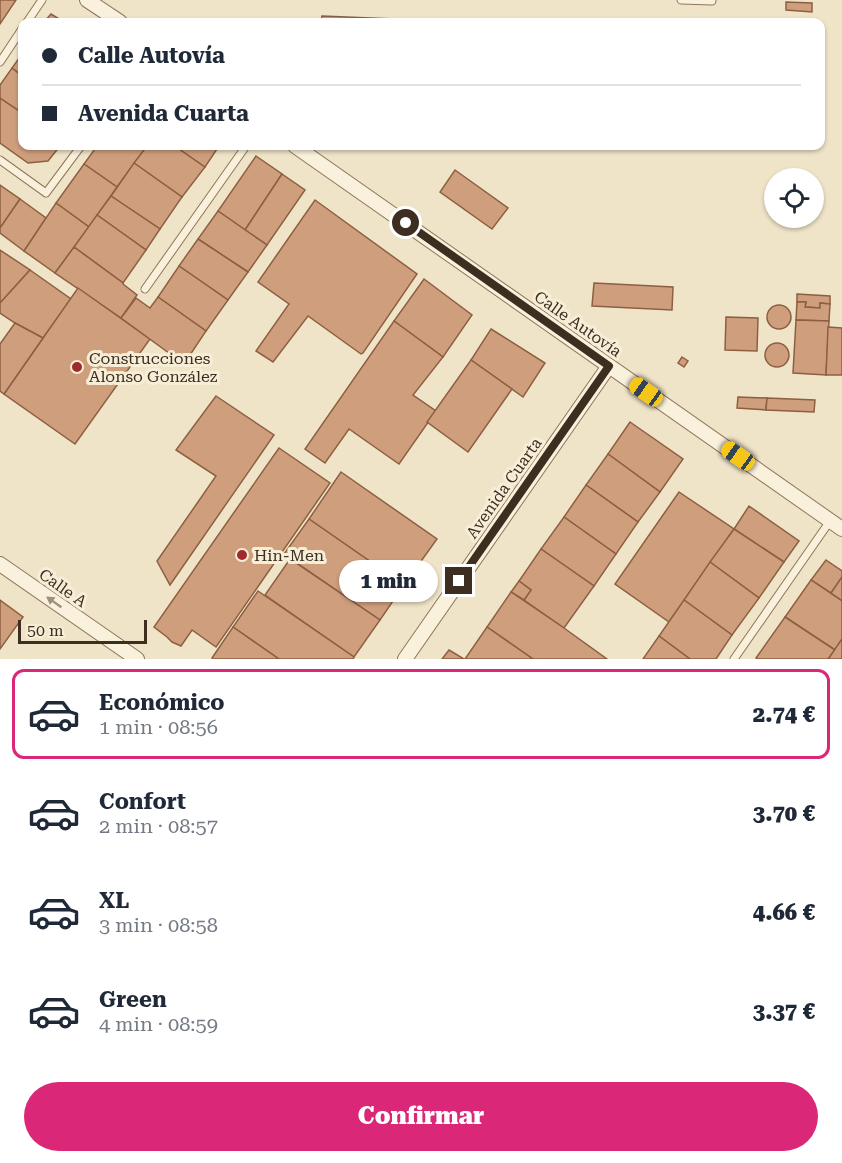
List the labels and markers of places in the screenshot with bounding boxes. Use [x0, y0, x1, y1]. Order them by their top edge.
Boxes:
place label: Construcciones Alonso González [89, 349, 218, 386]
marker: Construcciones Alonso González [70, 360, 84, 374]
place label: Hin-Men [254, 546, 324, 565]
marker: Hin-Men [235, 548, 249, 562]

